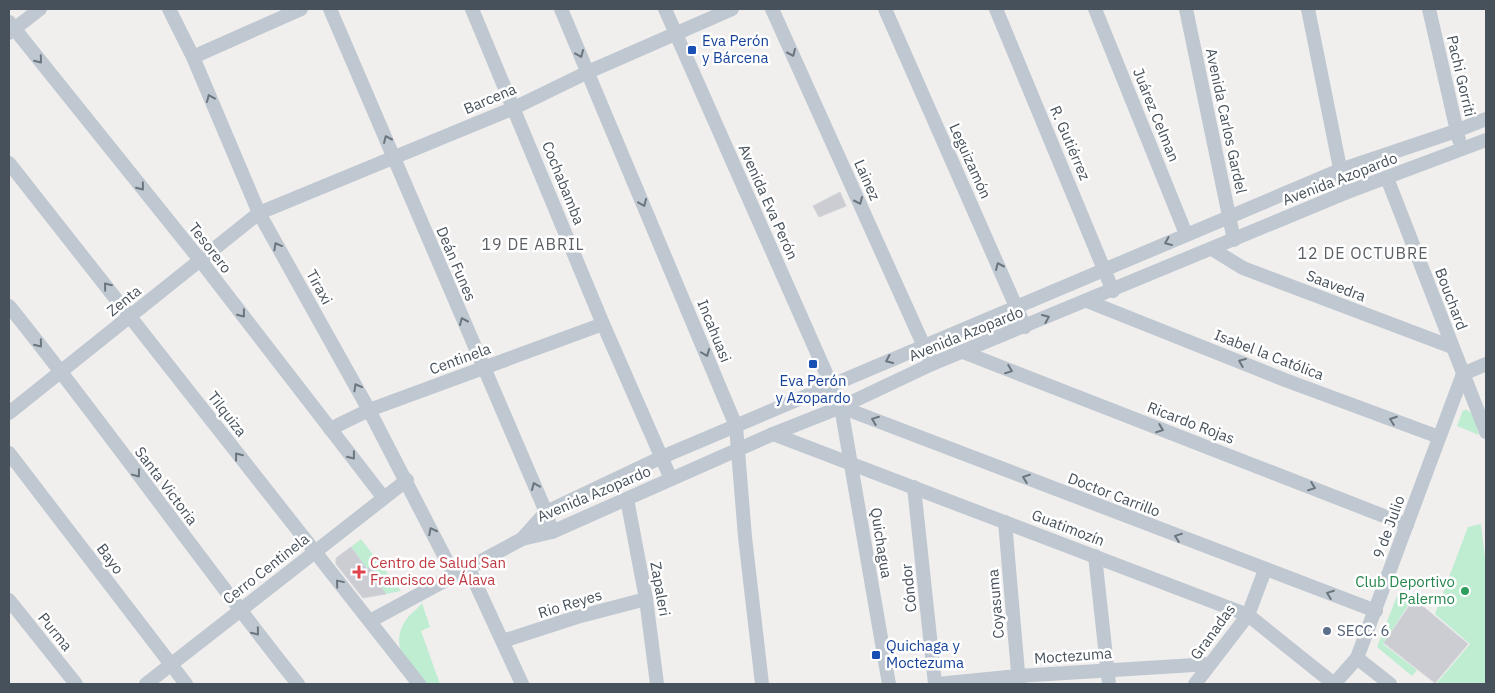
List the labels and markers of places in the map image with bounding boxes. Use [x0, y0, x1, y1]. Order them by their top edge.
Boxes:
place label: Eva Perón y Bárcena [702, 31, 769, 67]
marker: Eva Perón y Bárcena [686, 44, 698, 56]
marker: Eva Perón y Azopardo [807, 358, 819, 370]
place label: Eva Perón y Azopardo [775, 371, 851, 407]
place label: Centro de Salud San Francisco de Álava [370, 553, 506, 589]
marker: Centro de Salud San Francisco de Álava [352, 565, 366, 579]
place label: Club Deportivo Palermo [1355, 572, 1455, 608]
marker: Club Deportivo Palermo [1459, 585, 1471, 597]
place label: SECC. 6 [1337, 621, 1390, 640]
marker: SECC. 6 [1321, 625, 1333, 637]
place label: Quichaga y Moctezuma [886, 636, 964, 672]
marker: Quichaga y Moctezuma [870, 649, 882, 661]

